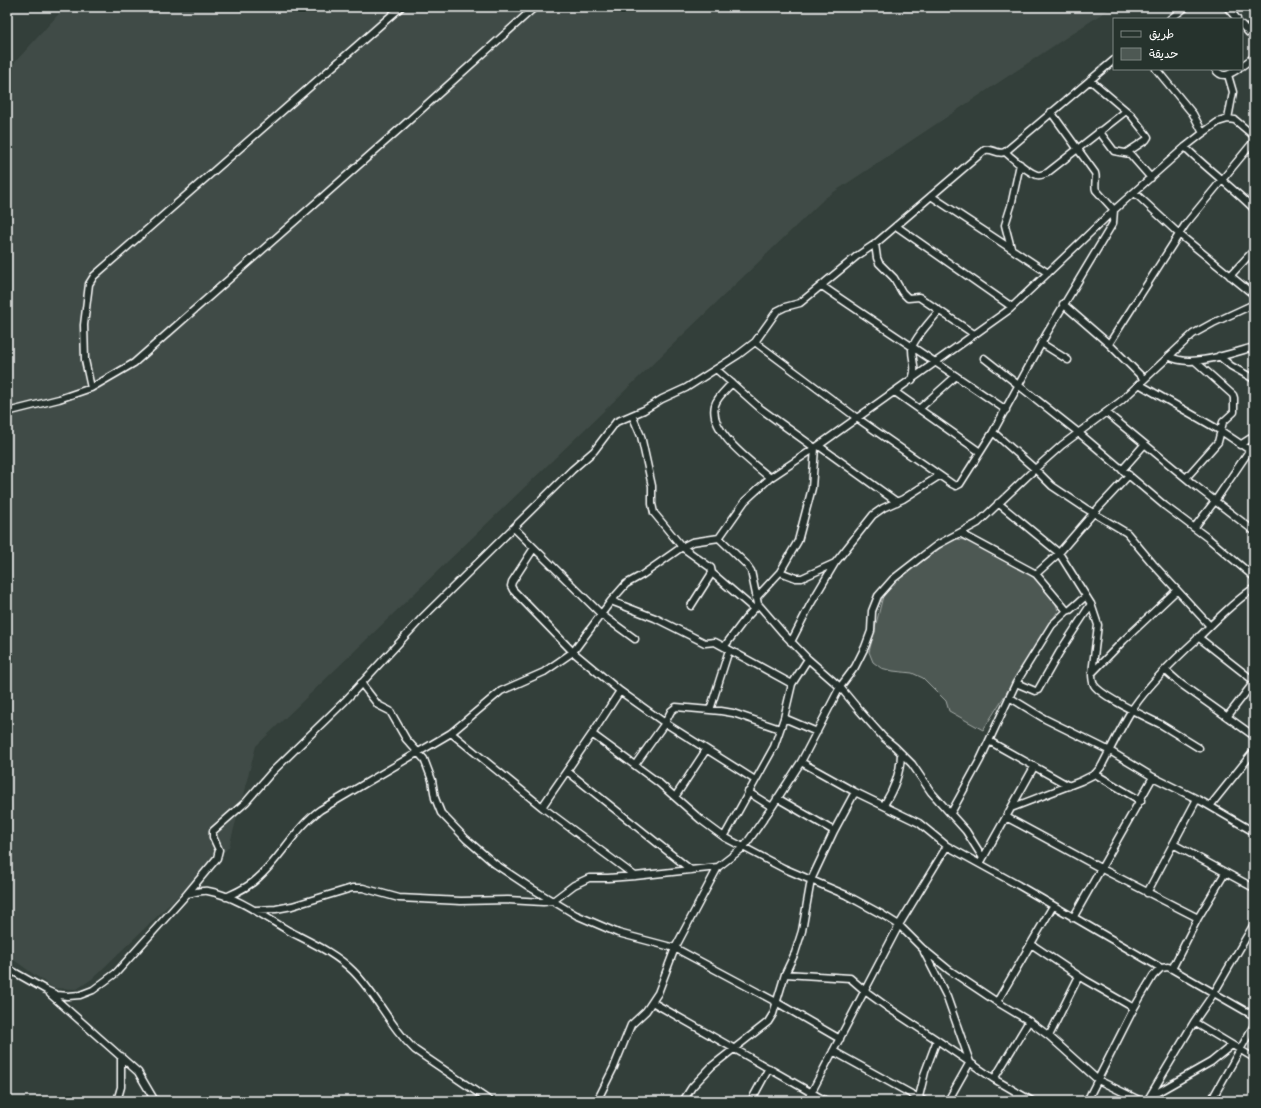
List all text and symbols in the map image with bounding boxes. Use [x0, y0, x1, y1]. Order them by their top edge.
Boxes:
legend [1113, 18, 1243, 70]
text: طريق [1149, 27, 1174, 43]
text: حديقة [1149, 47, 1178, 63]

